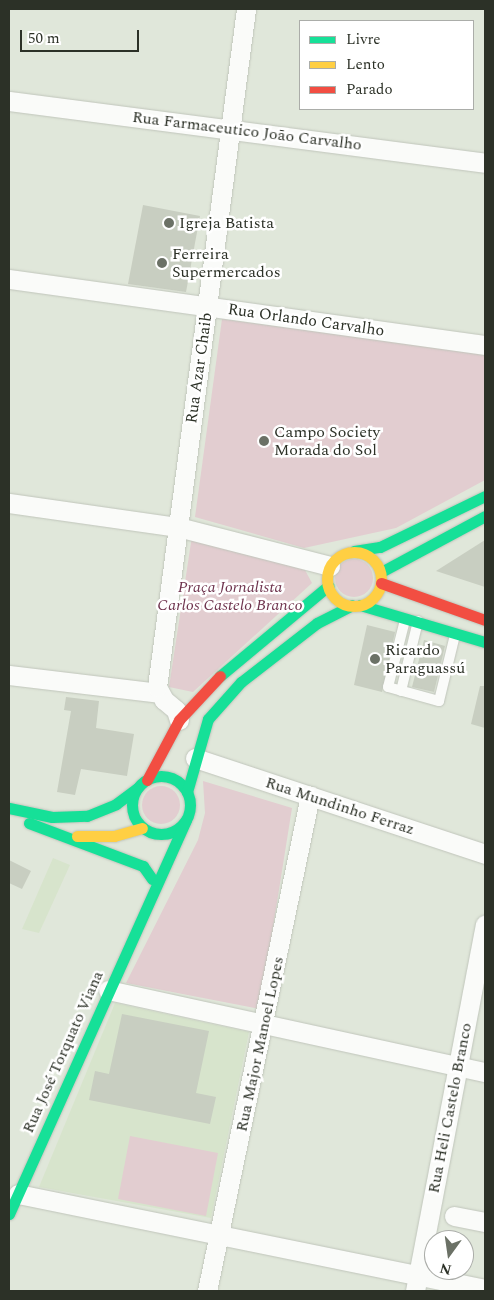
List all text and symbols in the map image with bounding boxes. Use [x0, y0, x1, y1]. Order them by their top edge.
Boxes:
scale bar [22, 20, 141, 52]
legend [299, 20, 474, 110]
text: 50 m [28, 27, 60, 50]
text: Livre [346, 28, 381, 51]
text: Lento [346, 53, 385, 76]
text: Parado [346, 78, 393, 101]
street label: Rua Farmaceutico João Carvalho [131, 107, 363, 155]
place label: Igreja Batista [179, 213, 274, 233]
marker: Igreja Batista [163, 217, 175, 229]
place label: Ferreira Supermercados [172, 244, 281, 282]
marker: Ferreira Supermercados [156, 257, 168, 269]
street label: Rua Orlando Carvalho [226, 300, 386, 340]
street label: Rua Azar Chaib [182, 311, 216, 425]
place label: Campo Society Morada do Sol [274, 422, 380, 460]
marker: Campo Society Morada do Sol [258, 435, 270, 447]
park label: Praça Jornalista Carlos Castelo Branco [157, 577, 303, 615]
place label: Ricardo Paraguassú [385, 640, 465, 678]
marker: Ricardo Paraguassú [369, 653, 381, 665]
street label: Rua Mundinho Ferraz [263, 773, 417, 839]
street label: Rua Major Manoel Lopes [232, 955, 288, 1133]
street label: Rua José Torquato Viana [19, 968, 107, 1136]
street label: Rua Heli Castelo Branco [424, 1021, 476, 1195]
north arrow [424, 1230, 474, 1280]
text: N [437, 1257, 454, 1281]

